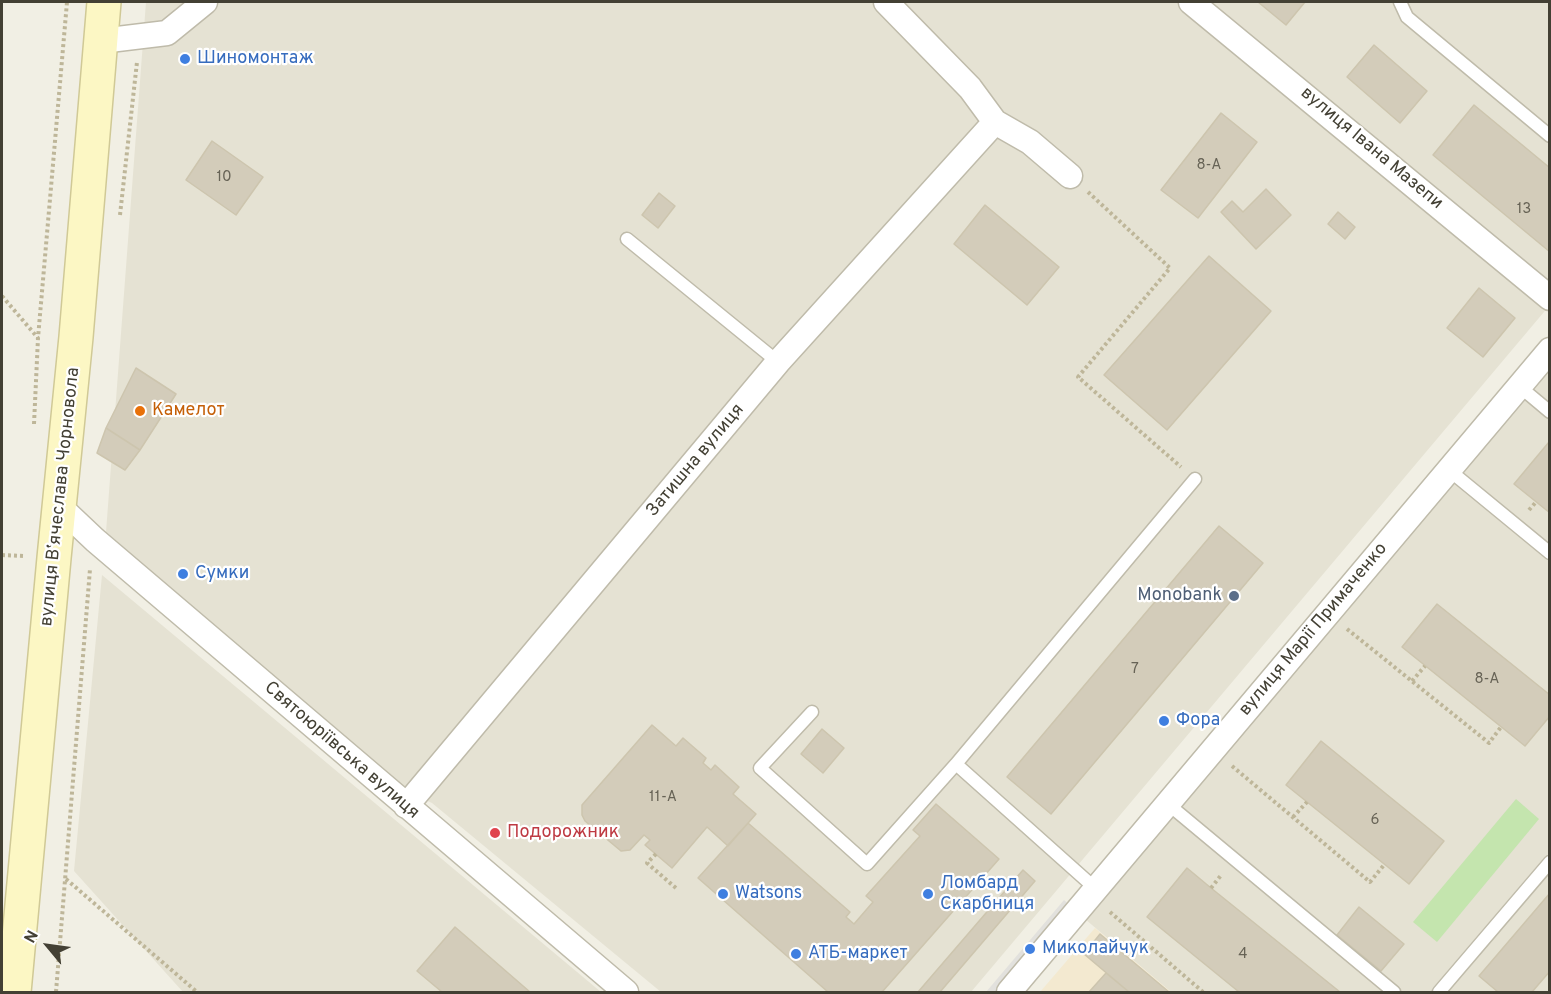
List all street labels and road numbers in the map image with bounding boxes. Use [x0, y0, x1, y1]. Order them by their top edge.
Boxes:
street label: вулиця Івана Мазепи [1295, 83, 1447, 215]
street label: вулиця Вʼячеслава Чорновола [37, 366, 85, 628]
street label: Затишна вулиця [642, 400, 750, 522]
street label: вулиця Марії Примаченко [1235, 539, 1393, 721]
street label: Святоюріївська вулиця [259, 678, 423, 824]

